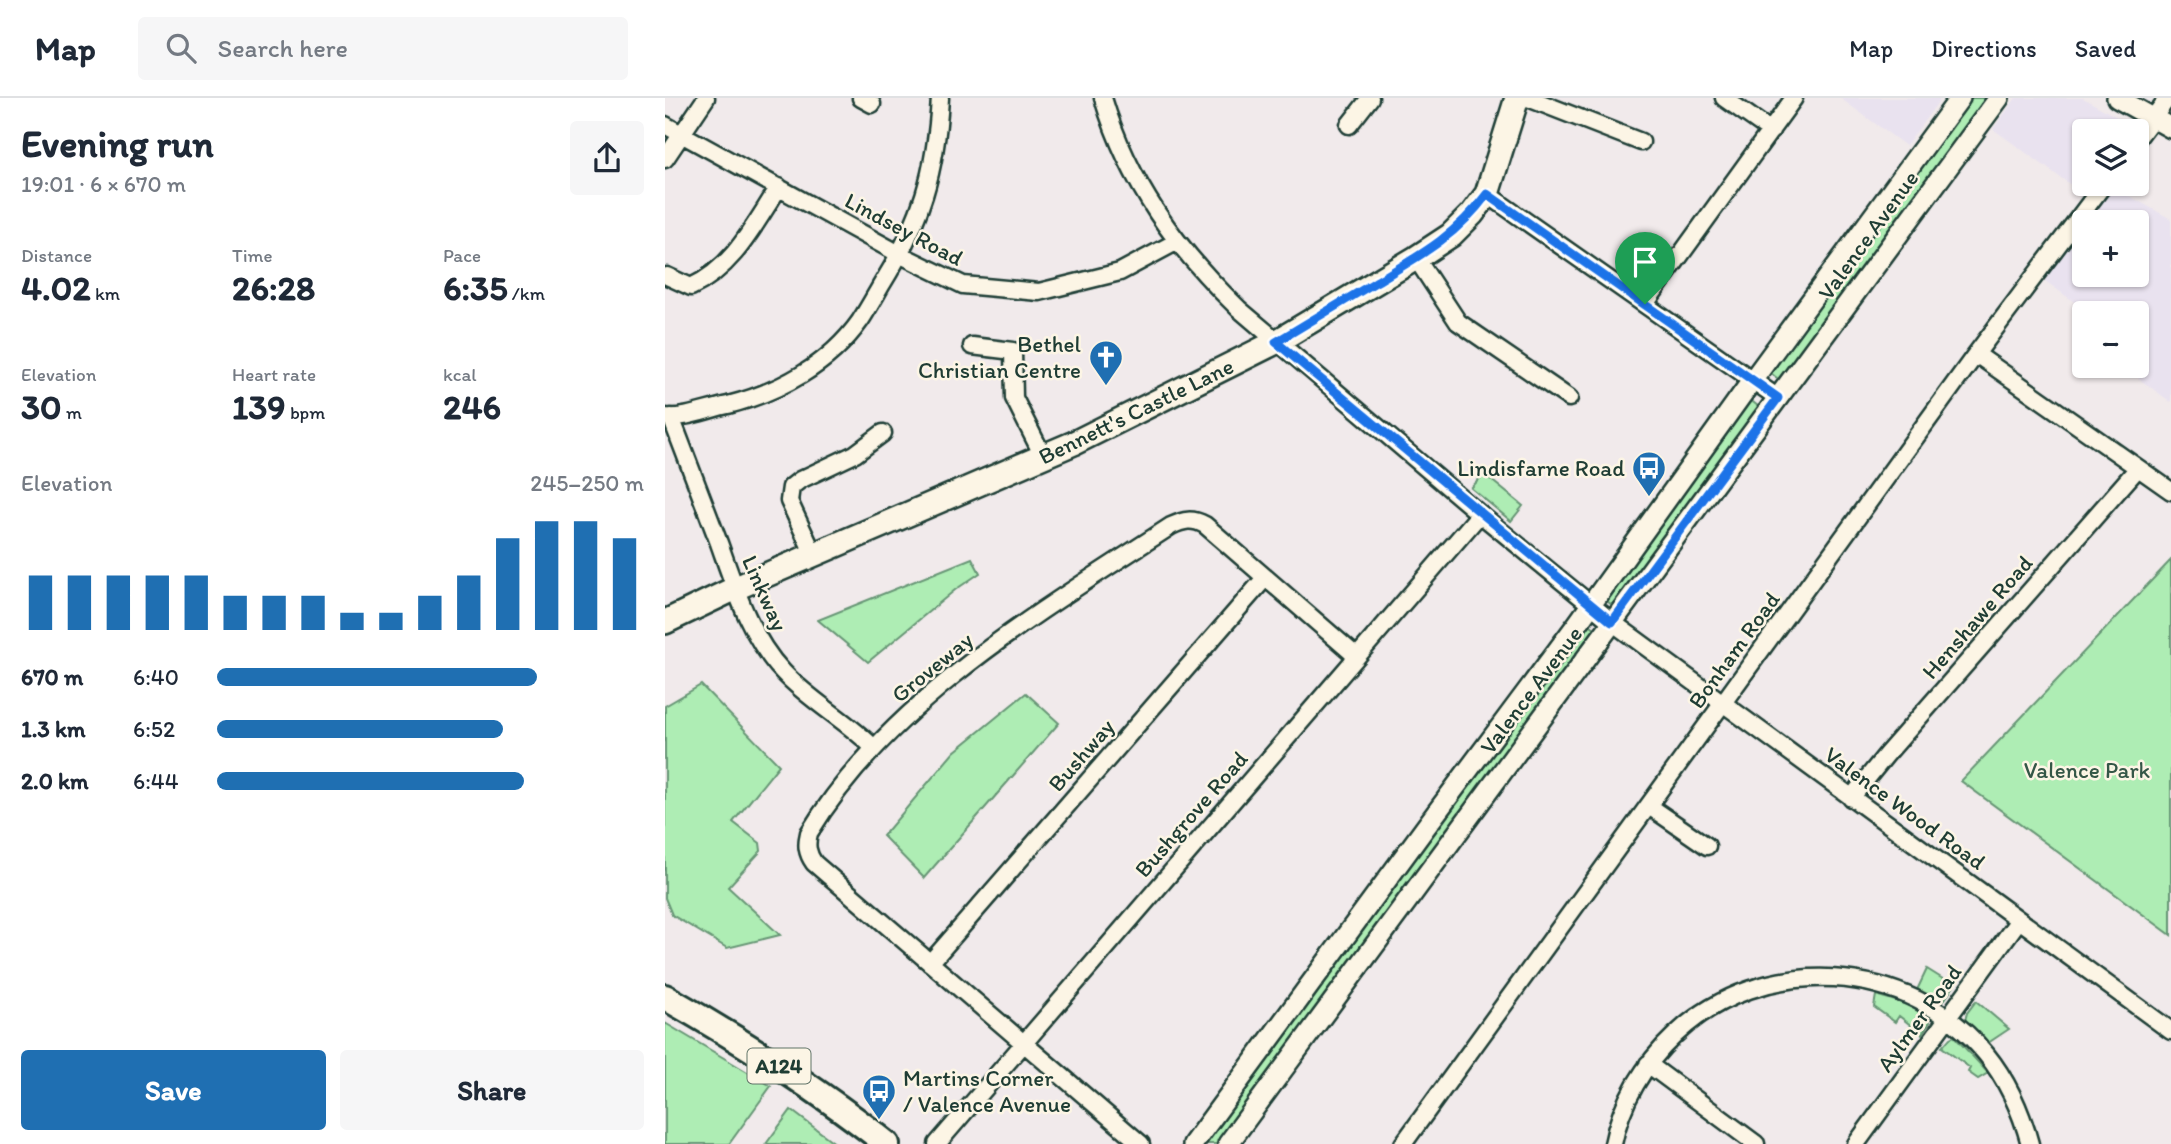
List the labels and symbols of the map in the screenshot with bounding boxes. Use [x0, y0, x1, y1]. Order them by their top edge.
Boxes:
street label: Valence Avenue [1812, 165, 1924, 305]
street label: Lindsey Road [840, 186, 968, 272]
pin [1615, 232, 1675, 304]
place label: Bethel Christian Centre [918, 330, 1081, 384]
church icon: Bethel Christian Centre [1087, 338, 1125, 387]
street label: Bennett's Castle Lane [1034, 352, 1238, 470]
bus stop icon: Lindisfarne Road [1630, 449, 1668, 498]
place label: Lindisfarne Road [1457, 454, 1625, 482]
street label: Henshawe Road [1916, 549, 2038, 685]
street label: Linkway [736, 551, 794, 635]
street label: Bonham Road [1682, 586, 1786, 714]
street label: Valence Avenue [1474, 620, 1588, 760]
street label: Groveway [886, 626, 979, 708]
street label: Bushway [1042, 713, 1120, 797]
street label: Valence Wood Road [1819, 740, 1991, 876]
street label: Bushgrove Road [1128, 745, 1254, 883]
park label: Valence Park [2024, 756, 2151, 784]
street label: Aylmer Road [1871, 959, 1967, 1077]
road number: A124 [747, 1048, 811, 1084]
place label: Martins Corner / Valence Avenue [903, 1064, 1071, 1118]
bus stop icon: Martins Corner / Valence Avenue [860, 1072, 898, 1121]

